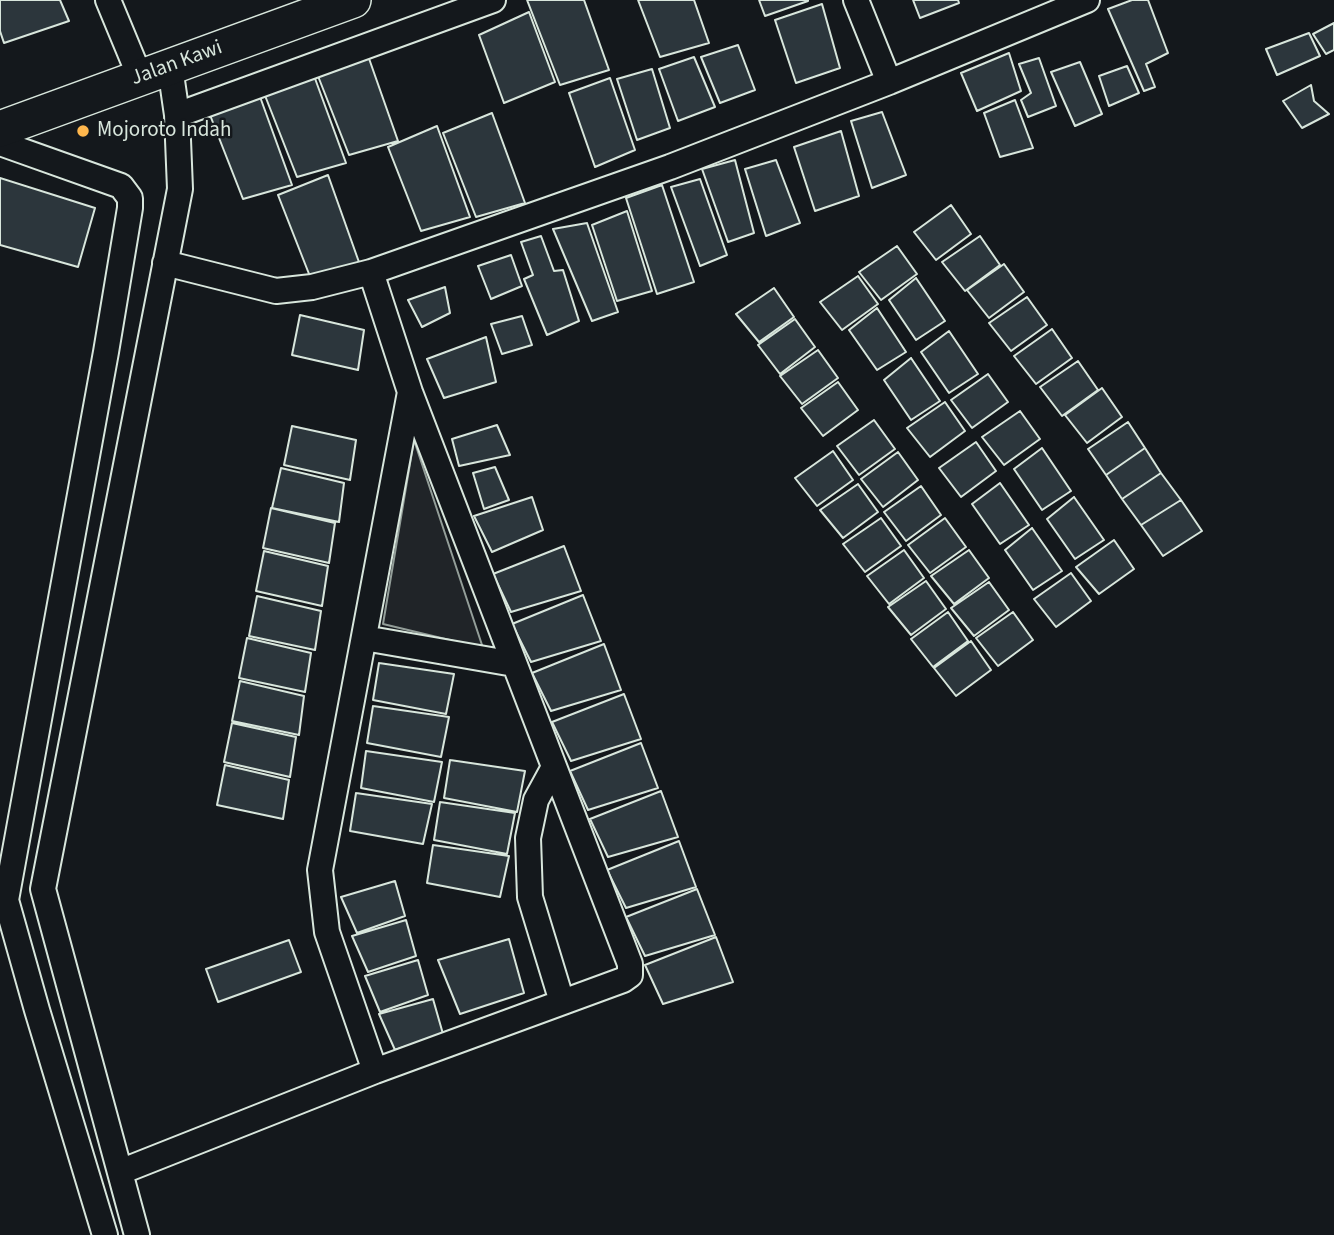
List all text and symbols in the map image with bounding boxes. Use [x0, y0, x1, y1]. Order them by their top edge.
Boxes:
street label: Jalan Kawi [128, 36, 226, 92]
place label: Mojoroto Indah [97, 118, 231, 144]
marker: Mojoroto Indah [75, 123, 91, 139]

